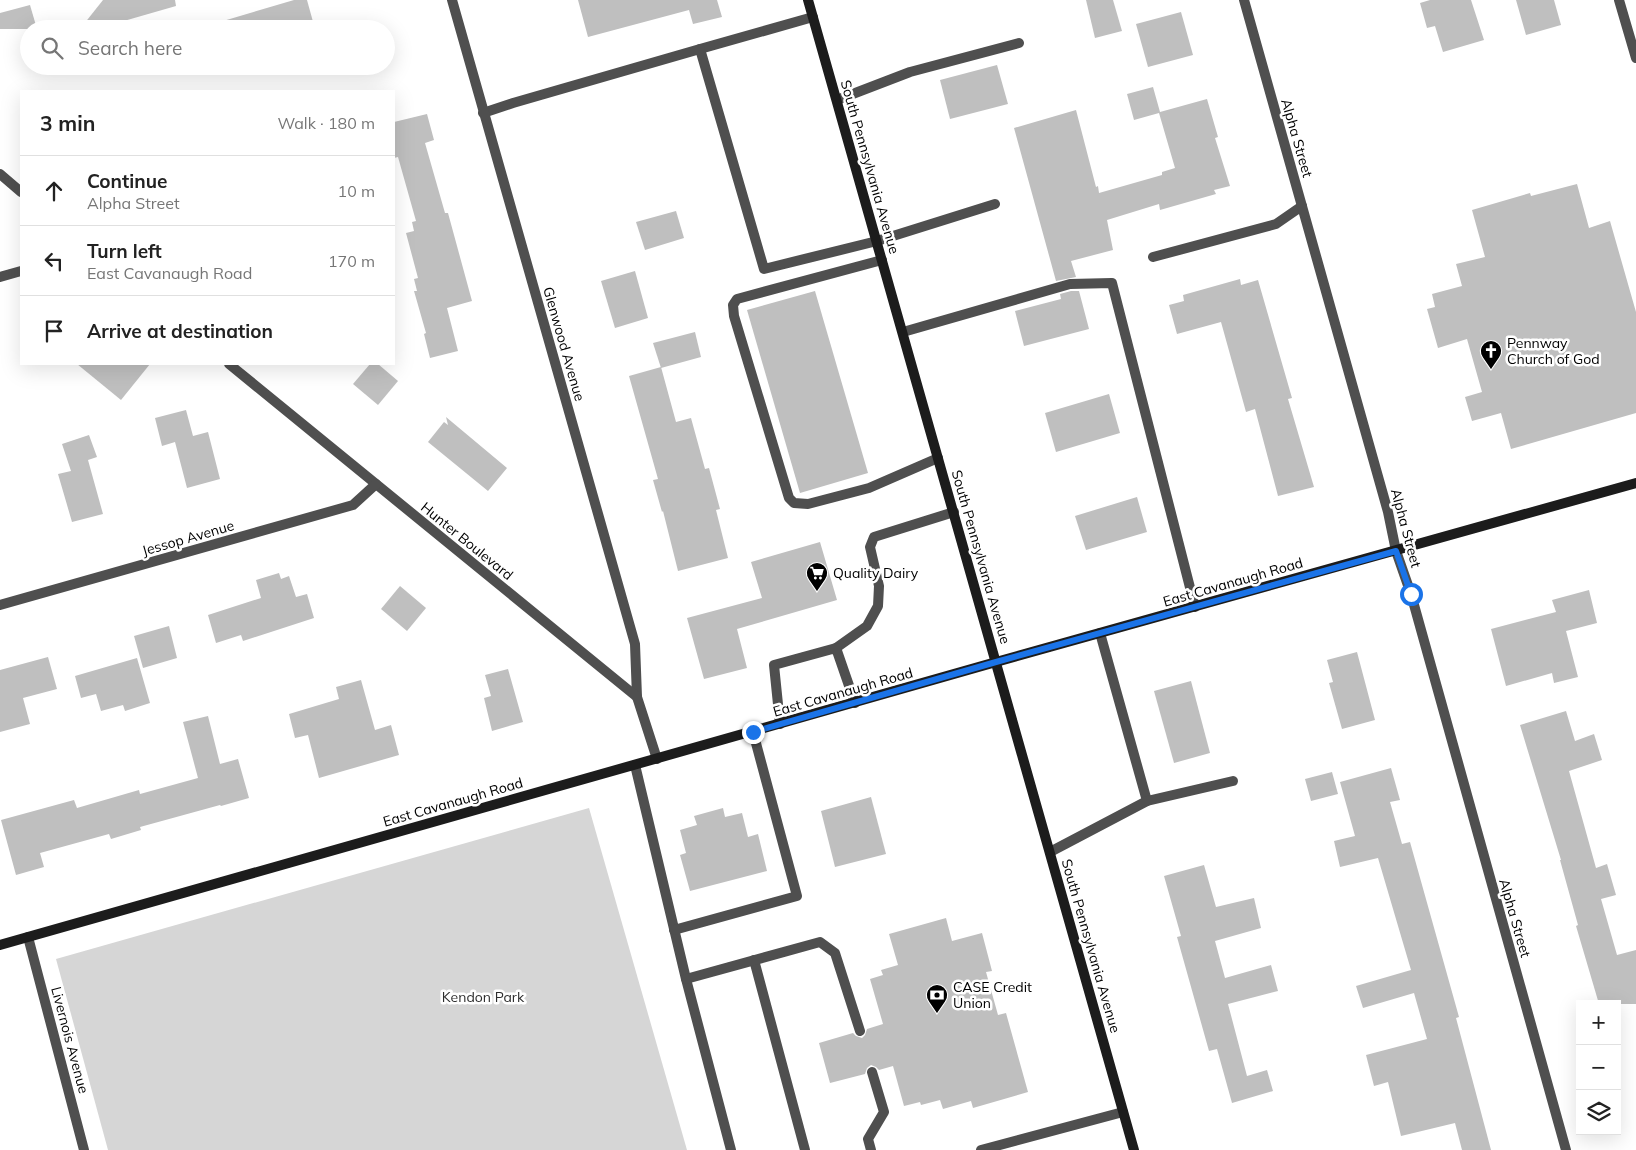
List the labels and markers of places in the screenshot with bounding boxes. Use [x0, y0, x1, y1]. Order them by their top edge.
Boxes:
place label: Pennway Church of God [1507, 334, 1600, 368]
church icon: Pennway Church of God [1479, 339, 1503, 370]
supermarket icon: Quality Dairy [805, 561, 829, 592]
place label: Quality Dairy [833, 564, 919, 582]
place label: CASE Credit Union [953, 978, 1032, 1012]
bank icon: CASE Credit Union [925, 983, 949, 1014]

